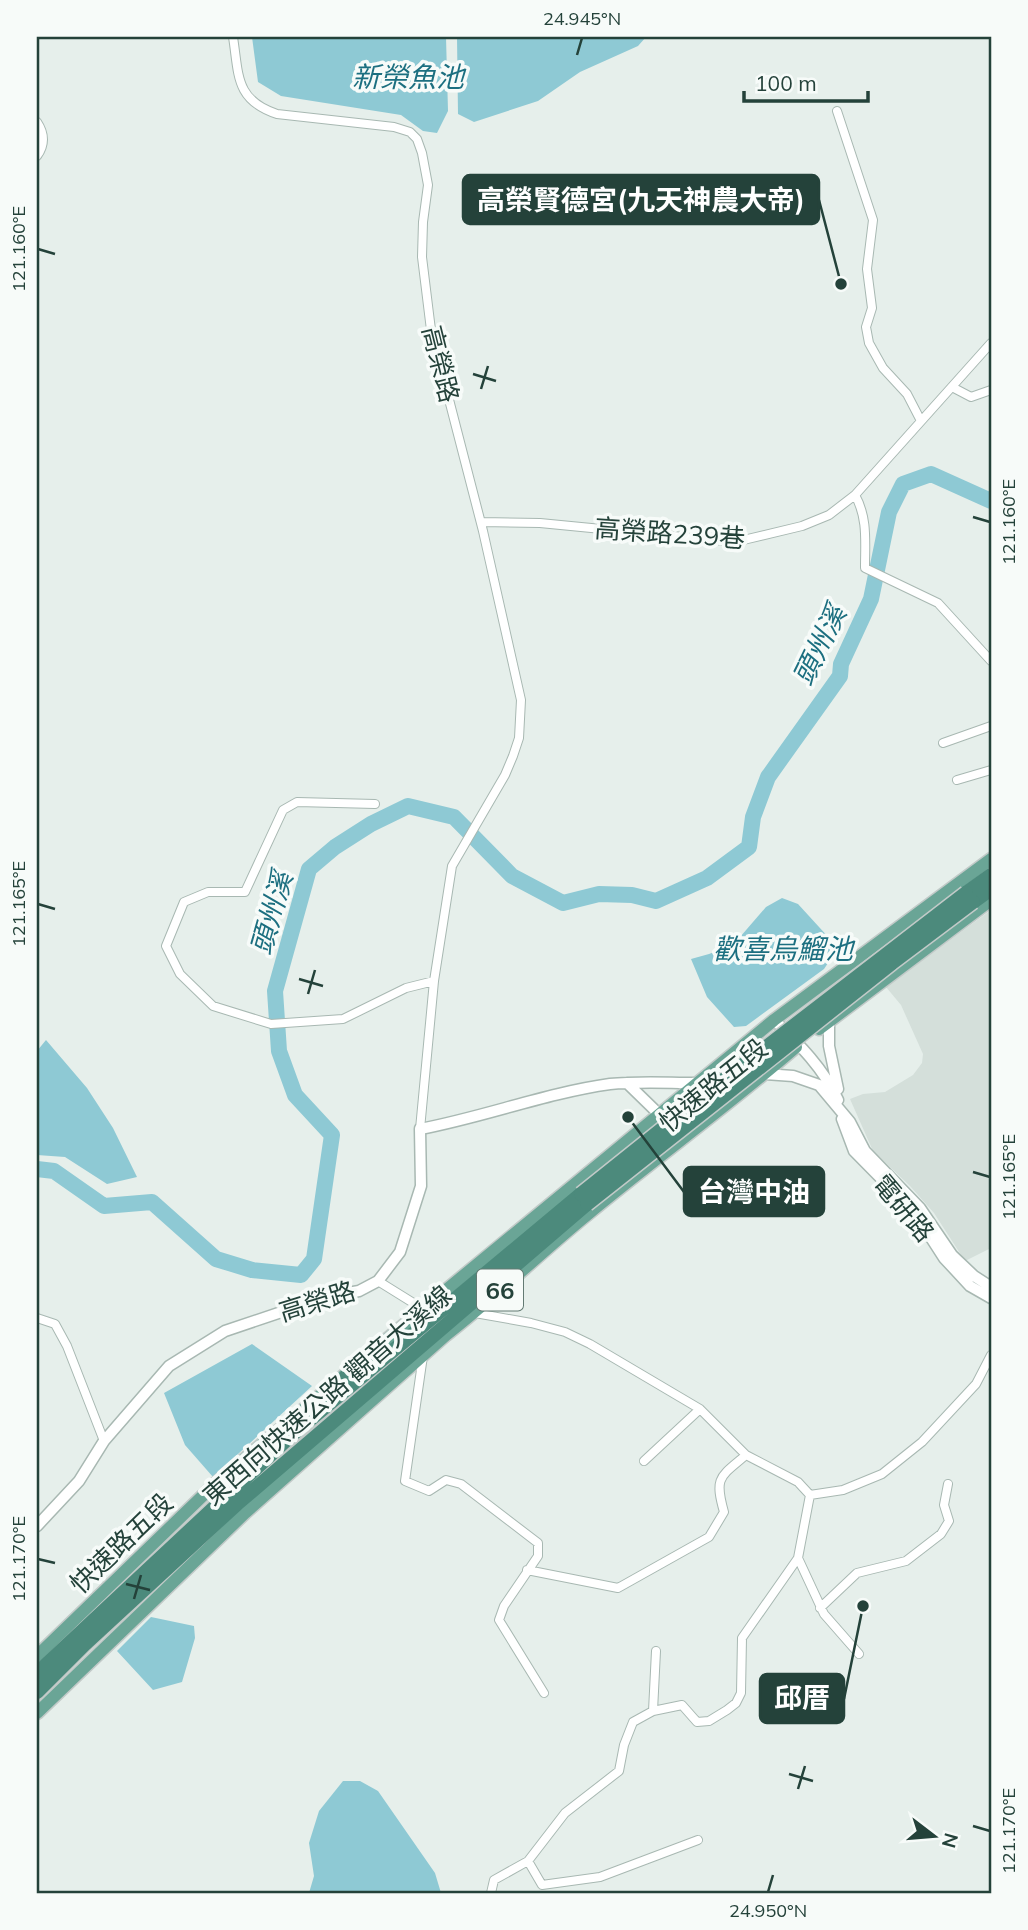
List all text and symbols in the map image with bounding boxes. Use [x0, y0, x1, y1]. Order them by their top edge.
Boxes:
text: 24.945°N [543, 7, 621, 30]
water label: 新榮魚池 [352, 59, 467, 94]
scale bar [744, 60, 869, 104]
text: 100 m [755, 70, 817, 96]
callout: 高榮賢德宮(九天神農大帝) [463, 175, 819, 224]
text: 高榮賢德宮(九天神農大帝) [477, 182, 805, 217]
text: 121.160°E [7, 206, 30, 292]
street label: 高榮路 [416, 322, 466, 406]
text: 121.160°E [997, 479, 1020, 565]
street label: 高榮路239巷 [594, 511, 746, 555]
water label: 頭州溪 [785, 596, 855, 690]
text: 121.165°E [7, 861, 30, 947]
water label: 頭州溪 [243, 864, 300, 958]
water label: 歡喜烏鰡池 [713, 931, 856, 966]
street label: 快速路五段 [652, 1031, 774, 1139]
text: 121.165°E [997, 1134, 1020, 1220]
callout: 台灣中油 [684, 1167, 824, 1216]
street label: 電研路 [866, 1168, 942, 1248]
text: 台灣中油 [698, 1174, 810, 1209]
road number: 66 [477, 1270, 523, 1310]
street label: 高榮路 [275, 1274, 359, 1328]
street label: 東西向快速公路 觀音大溪線 [196, 1278, 458, 1512]
street label: 快速路五段 [63, 1486, 179, 1600]
text: 121.170°E [7, 1516, 30, 1602]
callout: 邱厝 [760, 1674, 844, 1723]
text: 邱厝 [774, 1680, 830, 1715]
text: 121.170°E [997, 1788, 1020, 1874]
north arrow [898, 1800, 968, 1870]
text: N [937, 1830, 964, 1851]
text: 24.950°N [729, 1899, 807, 1922]

